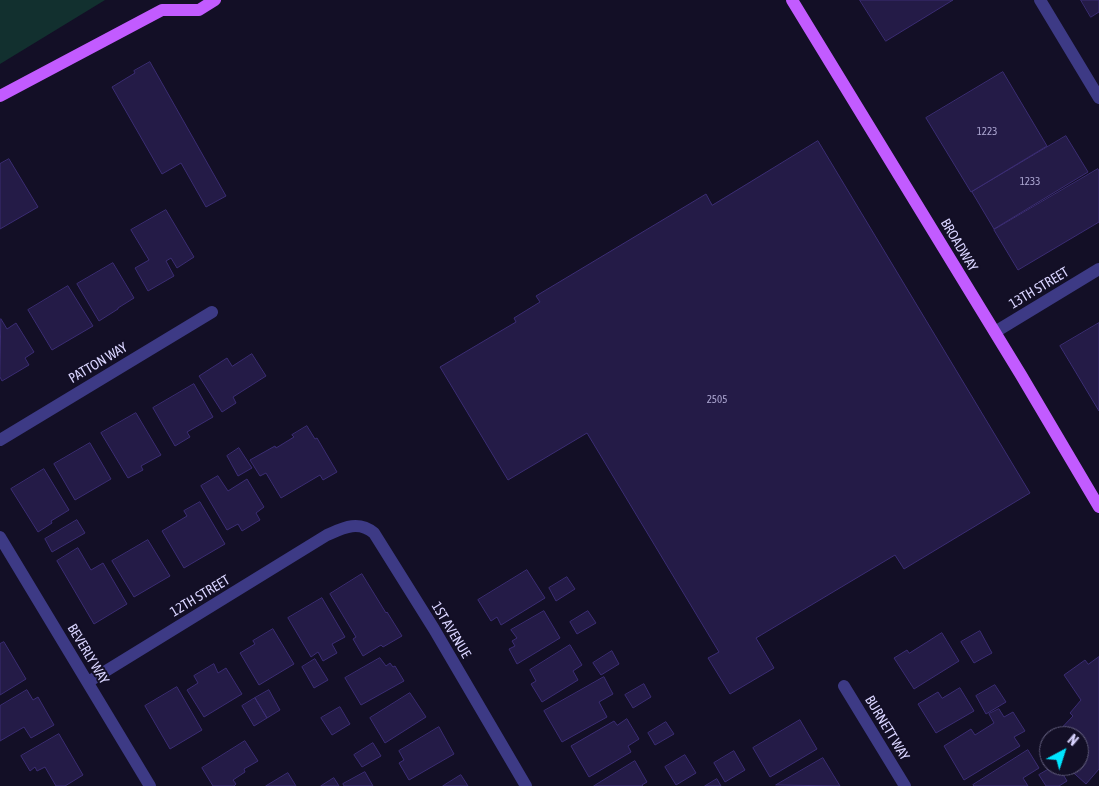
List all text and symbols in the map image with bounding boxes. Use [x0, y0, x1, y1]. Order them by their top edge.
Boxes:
house number: 1223 [977, 125, 997, 139]
house number: 1233 [1020, 175, 1040, 189]
street label: BROADWAY [937, 216, 981, 274]
street label: 13TH STREET [1006, 264, 1072, 312]
street label: PATTON WAY [66, 339, 130, 387]
house number: 2505 [707, 393, 727, 407]
street label: 12TH STREET [167, 572, 233, 620]
street label: 1ST AVENUE [428, 599, 474, 661]
street label: BEVERLY WAY [63, 621, 113, 687]
street label: BURNETT WAY [861, 693, 913, 763]
north arrow [1039, 726, 1089, 776]
text: N [1065, 731, 1081, 749]

